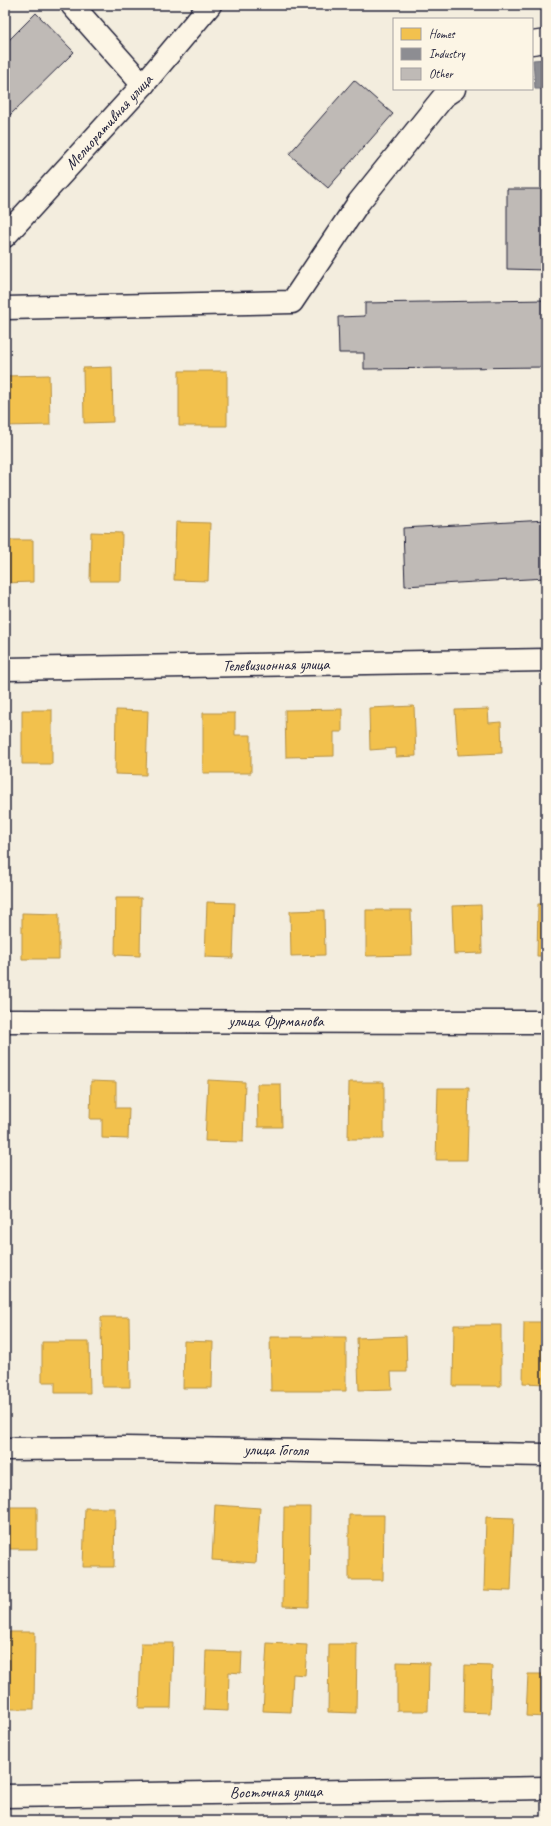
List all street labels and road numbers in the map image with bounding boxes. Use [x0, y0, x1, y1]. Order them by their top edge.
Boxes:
street label: Мелиоративная улица [61, 69, 158, 174]
street label: Телевизионная улица [222, 654, 331, 676]
street label: улица Фурманова [228, 1011, 324, 1031]
street label: улица Гоголя [243, 1439, 310, 1461]
street label: Восточная улица [230, 1781, 323, 1803]

